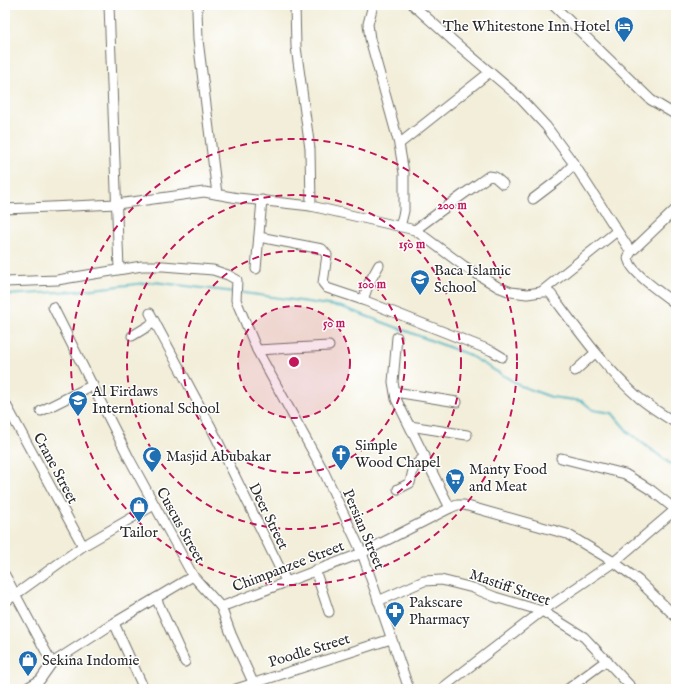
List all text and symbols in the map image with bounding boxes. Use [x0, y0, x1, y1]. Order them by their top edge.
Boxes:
hotel icon: The Whitestone Inn Hotel [613, 15, 635, 43]
place label: The Whitestone Inn Hotel [443, 17, 611, 36]
text: 200 m [437, 198, 467, 213]
text: 150 m [399, 237, 426, 252]
place label: Baca Islamic School [434, 261, 511, 297]
school or university icon: Baca Islamic School [409, 268, 431, 296]
text: 100 m [358, 277, 387, 292]
text: 50 m [323, 316, 346, 331]
centre of rings [287, 355, 301, 369]
place label: Al Firdaws International School [91, 382, 221, 418]
school or university icon: Al Firdaws International School [67, 389, 89, 417]
street label: Crane Street [29, 429, 82, 507]
place label: Simple Wood Chapel [355, 436, 441, 472]
church icon: Simple Wood Chapel [330, 443, 352, 471]
mosque icon: Masjid Abubakar [141, 445, 163, 473]
place label: Masjid Abubakar [166, 447, 272, 466]
place label: Manty Food and Meat [469, 460, 548, 496]
supermarket icon: Manty Food and Meat [444, 467, 466, 495]
street label: Deer Street [244, 480, 293, 553]
street label: Cuscus Street [152, 484, 209, 567]
street label: Persian Street [338, 486, 389, 572]
shop icon: Tailor [128, 495, 150, 523]
place label: Tailor [120, 523, 158, 542]
street label: Chimpanzee Street [230, 536, 347, 597]
street label: Mastiff Street [467, 565, 553, 610]
place label: Pakscare Pharmacy [409, 593, 470, 629]
pharmacy icon: Pakscare Pharmacy [384, 600, 406, 628]
street label: Poodle Street [266, 629, 352, 672]
shop icon: Sekina Indomie [17, 649, 39, 677]
place label: Sekina Indomie [42, 651, 139, 670]

